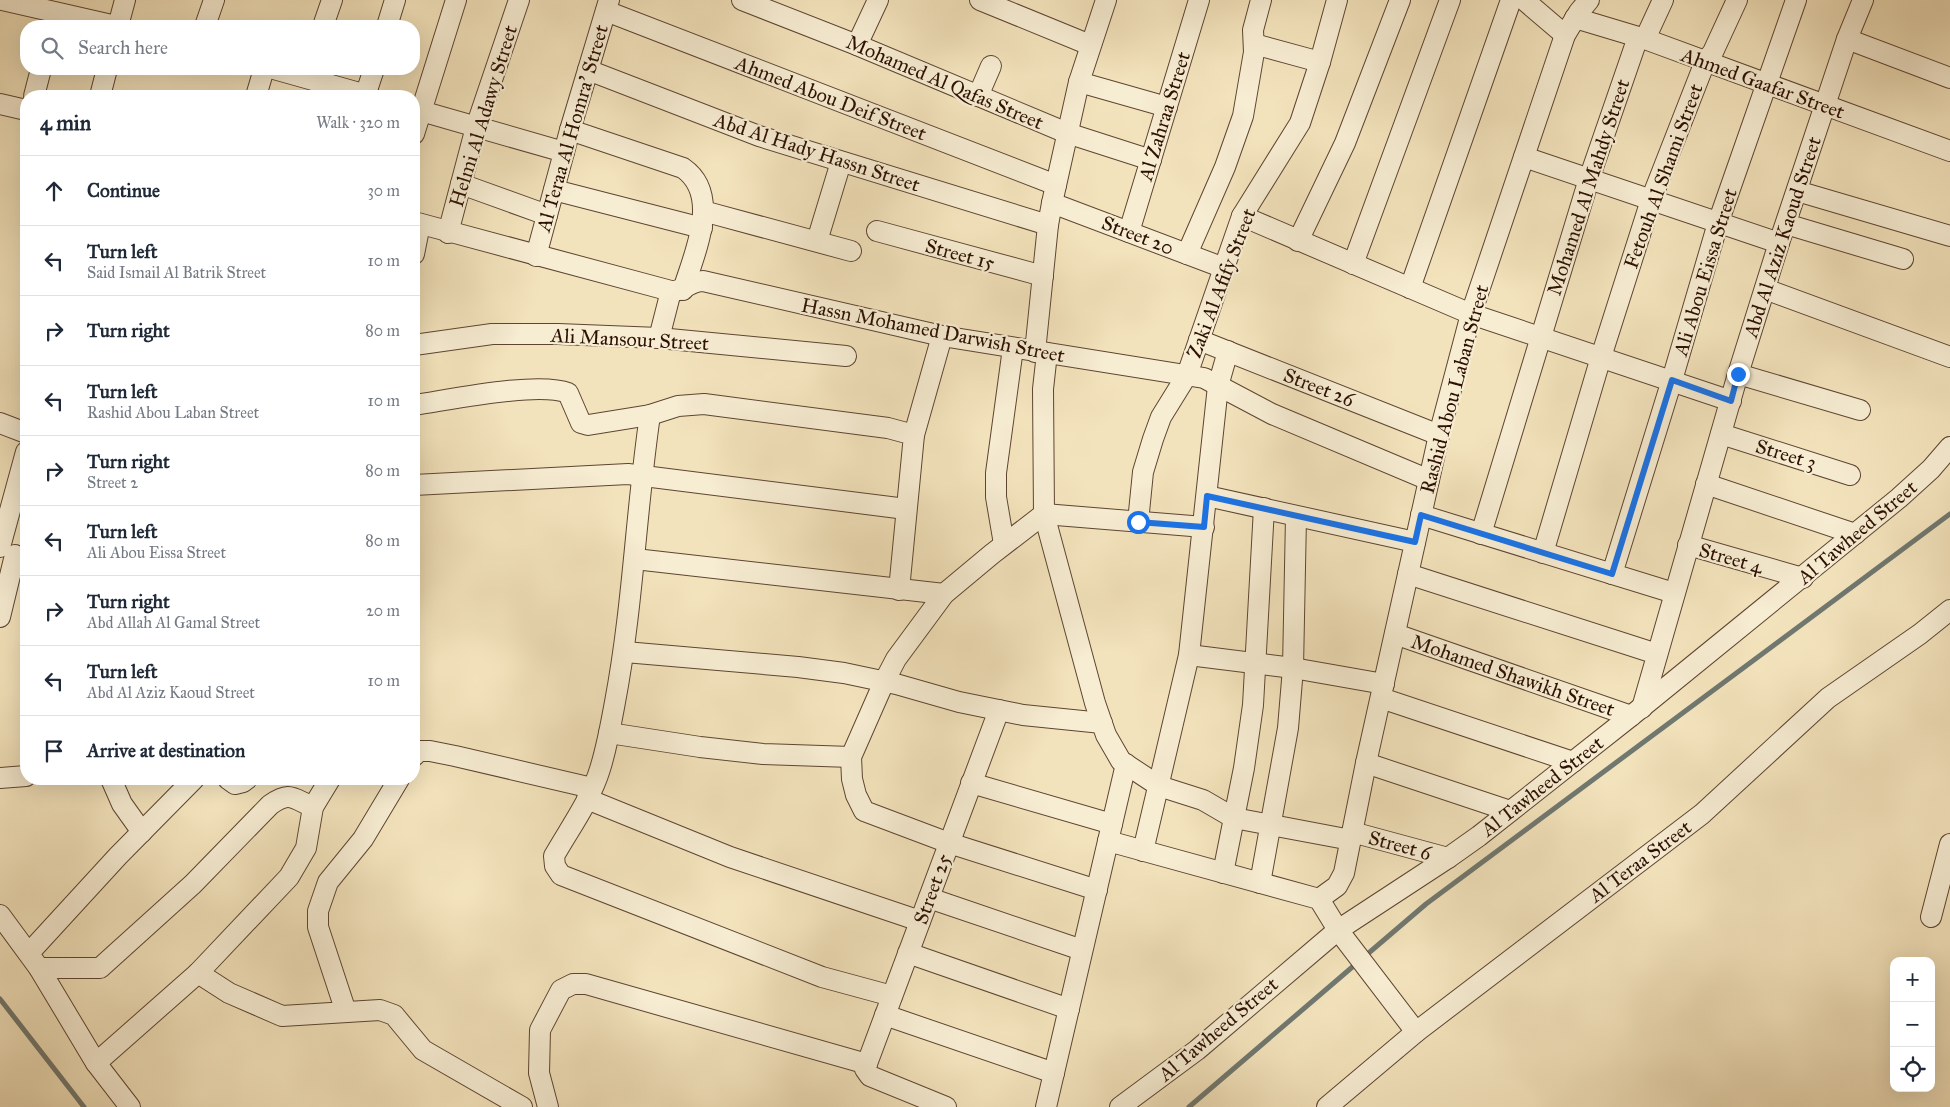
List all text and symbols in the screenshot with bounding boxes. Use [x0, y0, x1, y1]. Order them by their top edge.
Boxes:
search box [20, 20, 420, 75]
street label: Helmi Al Adawy Street [444, 22, 522, 210]
street label: Al Teraa Al Homra' Street [531, 22, 613, 235]
street label: Mohamed Al Qafas Street [843, 30, 1047, 134]
icon: search [38, 34, 66, 62]
text: Search here [78, 36, 168, 59]
street label: Ahmed Gaafar Street [1677, 42, 1848, 124]
street label: Al Zahraa Street [1133, 49, 1195, 184]
street label: Ahmed Abou Deif Street [731, 50, 930, 146]
street label: Mohamed Al Mahdy Street [1542, 76, 1634, 298]
street label: Fetouh Al Shami Street [1618, 80, 1708, 272]
street label: Abd Al Hady Hassn Street [710, 107, 923, 197]
text: 4 min [40, 110, 91, 136]
text: Walk · 320 m [316, 113, 400, 132]
street label: Abd Al Aziz Kaoud Street [1738, 133, 1826, 342]
icon: ahead [40, 177, 68, 205]
text: Continue [87, 179, 160, 202]
text: 30 m [367, 181, 400, 200]
street label: Ali Abou Eissa Street [1668, 185, 1742, 360]
street label: Zaki Al Afify Street [1181, 205, 1261, 361]
street label: Street 20 [1098, 210, 1178, 260]
street label: Street 15 [923, 233, 997, 275]
text: Turn left [87, 240, 157, 263]
icon: left [40, 247, 68, 275]
text: 10 m [368, 251, 400, 270]
text: Said Ismail Al Batrik Street [87, 263, 266, 282]
street label: Rashid Abou Laban Street [1415, 282, 1493, 496]
street label: Hassn Mohamed Darwish Street [799, 293, 1067, 367]
icon: right [40, 317, 68, 345]
text: Turn right [87, 319, 170, 342]
text: 80 m [365, 321, 400, 340]
street label: Ali Mansour Street [549, 323, 710, 355]
street label: Street 26 [1280, 363, 1359, 412]
route end [1727, 363, 1750, 386]
text: Turn left [87, 380, 157, 403]
icon: left [40, 387, 68, 415]
text: 10 m [368, 391, 400, 410]
text: Rashid Abou Laban Street [87, 403, 259, 422]
street label: Street 3 [1753, 433, 1819, 475]
text: Turn right [87, 450, 170, 473]
icon: right [40, 457, 68, 485]
text: 80 m [365, 461, 400, 480]
text: Street 2 [87, 473, 138, 492]
street label: Al Tawheed Street [1792, 475, 1922, 590]
route start [1127, 511, 1150, 534]
text: Turn left [87, 520, 157, 543]
icon: left [40, 527, 68, 555]
text: 80 m [365, 531, 400, 550]
street label: Street 4 [1696, 537, 1766, 579]
text: Ali Abou Eissa Street [87, 543, 226, 562]
text: Turn right [87, 590, 170, 613]
icon: right [40, 597, 68, 625]
text: 20 m [366, 601, 400, 620]
text: Abd Allah Al Gamal Street [87, 613, 260, 632]
street label: Mohamed Shawikh Street [1408, 629, 1618, 721]
text: Turn left [87, 660, 157, 683]
icon: left [40, 667, 68, 695]
text: 10 m [368, 671, 400, 690]
text: Abd Al Aziz Kaoud Street [87, 683, 255, 702]
street label: Al Tawheed Street [1475, 731, 1608, 842]
icon: arrive [40, 737, 68, 765]
text: Arrive at destination [87, 739, 245, 762]
street label: Al Teraa Street [1583, 815, 1696, 908]
street label: Street 6 [1366, 825, 1435, 865]
street label: Street 25 [908, 851, 956, 927]
map controls [1890, 957, 1935, 1092]
button: + [1890, 957, 1935, 1002]
street label: Al Tawheed Street [1153, 972, 1283, 1087]
button: − [1890, 1002, 1935, 1047]
button: locate [1890, 1047, 1935, 1092]

